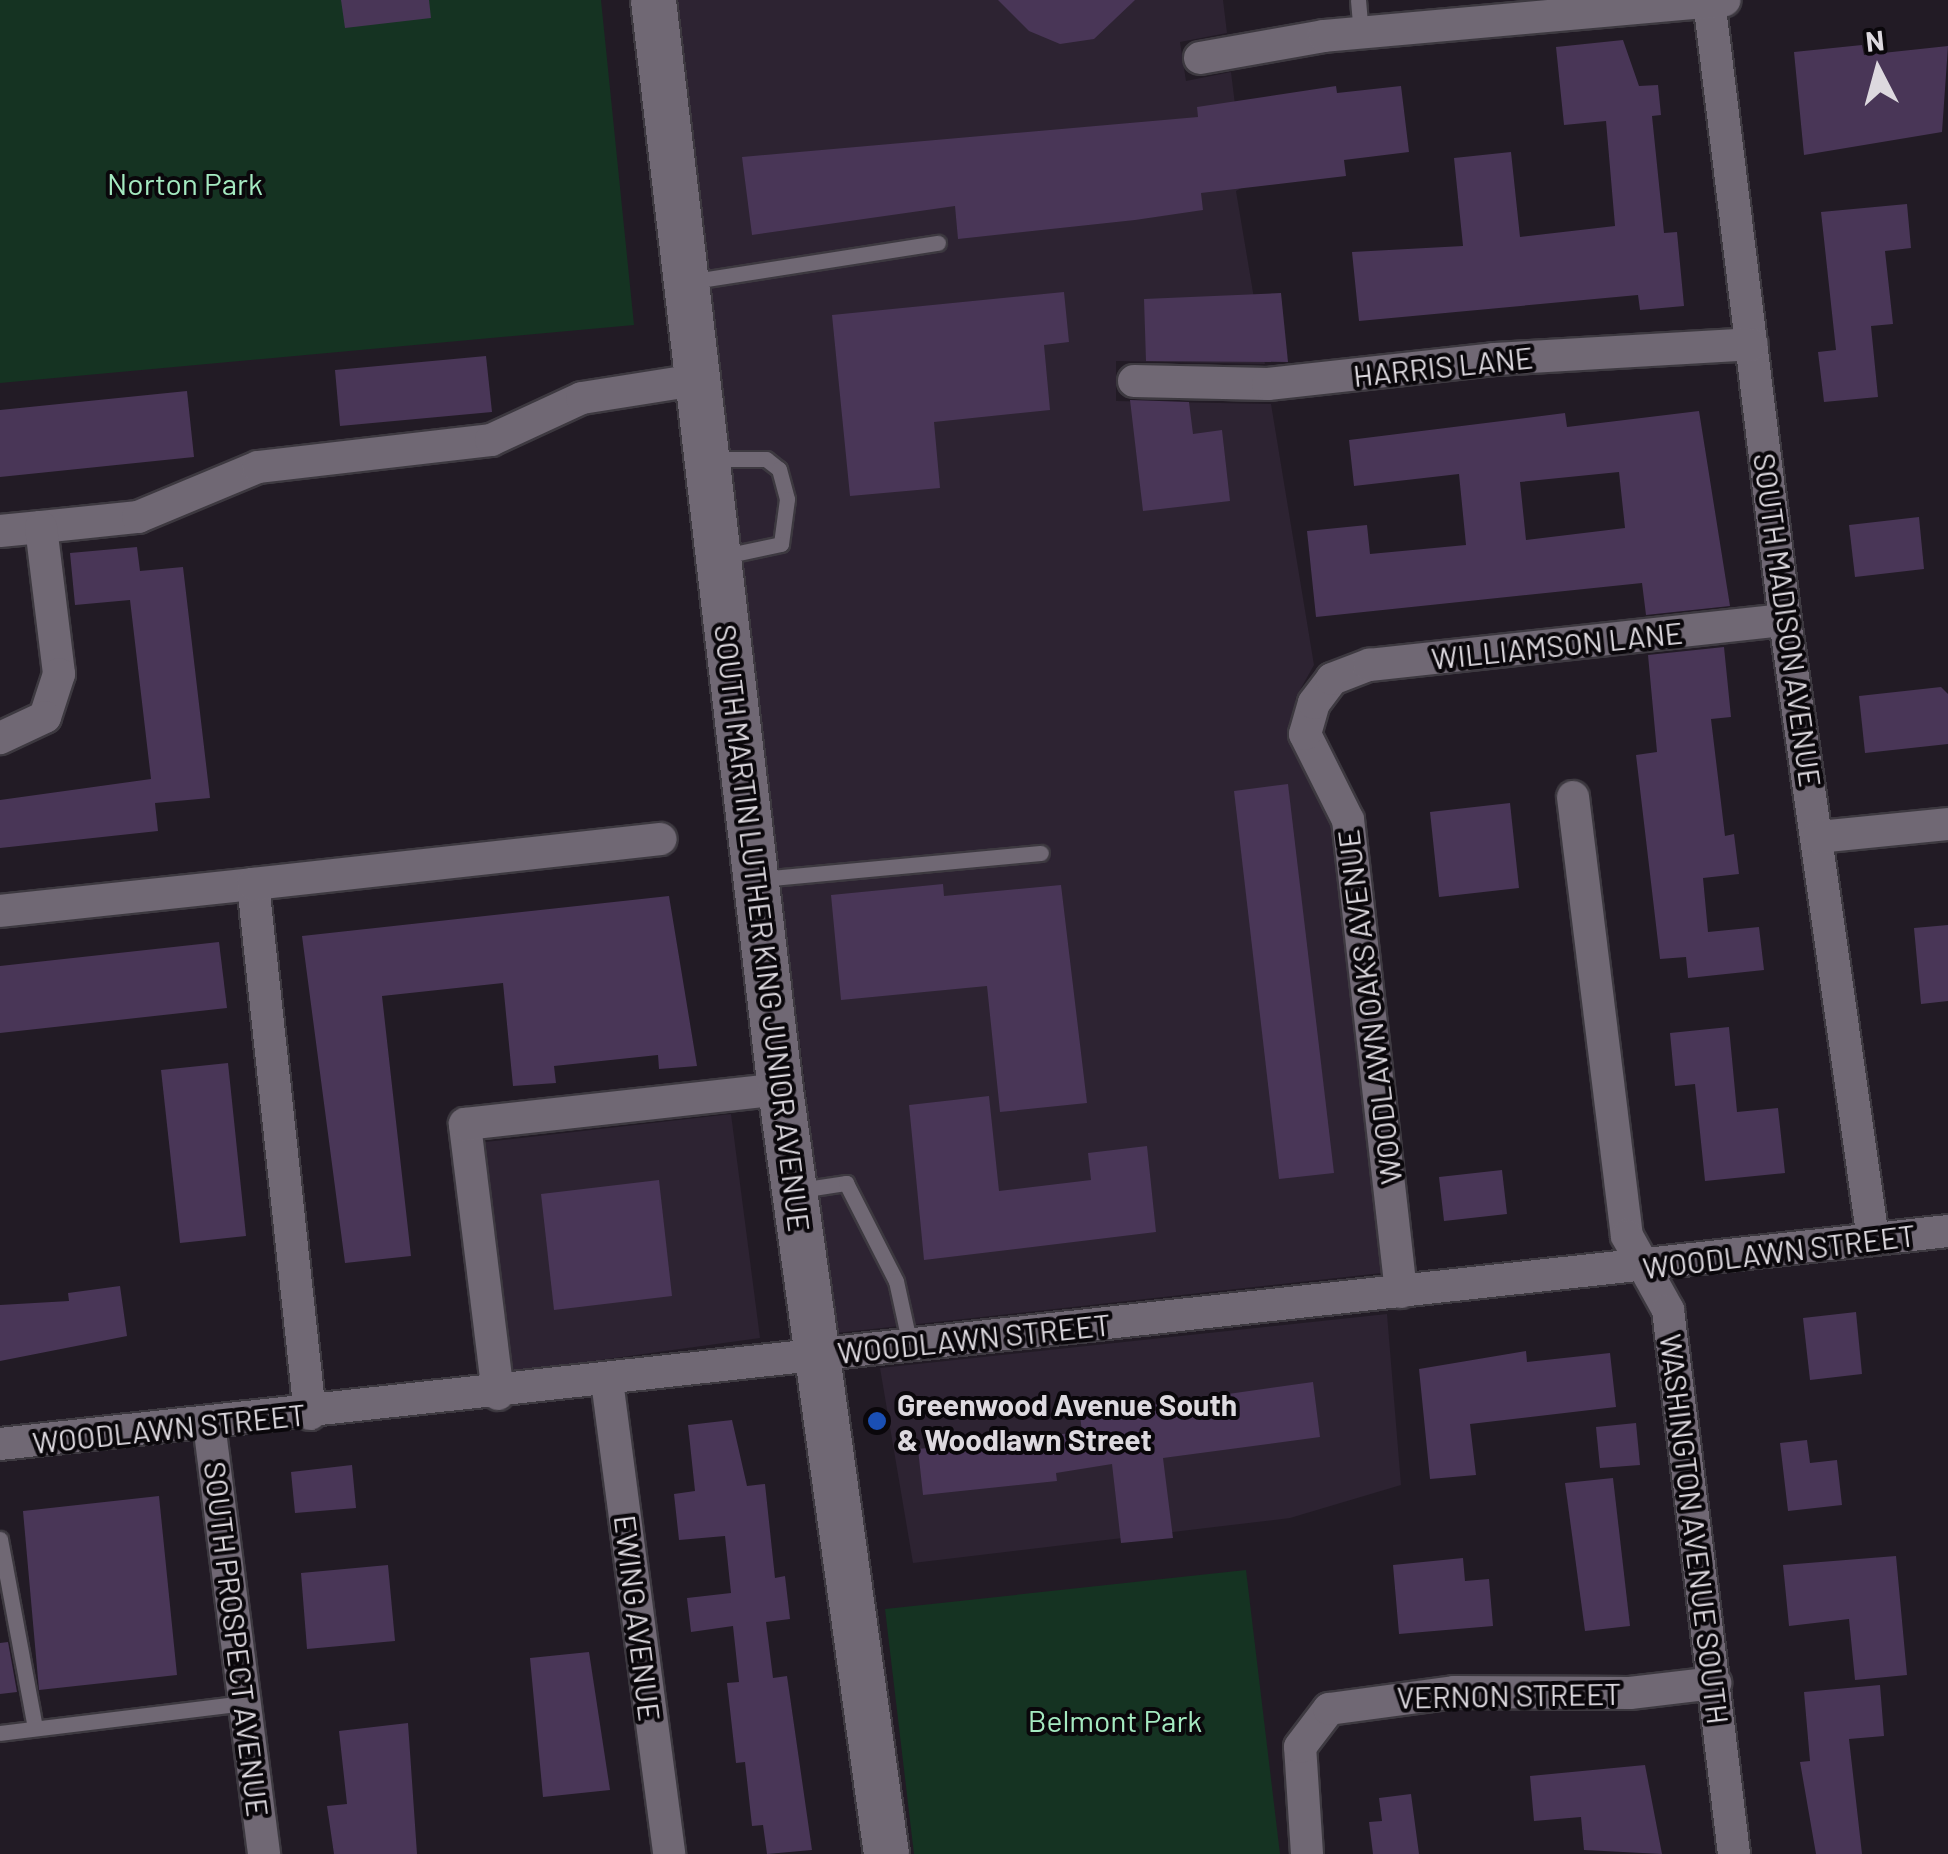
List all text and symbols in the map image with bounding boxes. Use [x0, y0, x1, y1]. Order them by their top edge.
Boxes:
north arrow [1828, 20, 1928, 120]
text: N [1864, 22, 1886, 58]
park label: Norton Park [107, 165, 263, 201]
street label: HARRIS LANE [1351, 339, 1535, 393]
street label: SOUTH MADISON AVENUE [1747, 451, 1829, 789]
street label: WILLIAMSON LANE [1430, 614, 1684, 676]
street label: SOUTH MARTIN LUTHER KING JUNIOR AVENUE [708, 622, 818, 1234]
street label: WOODLAWN OAKS AVENUE [1329, 828, 1409, 1186]
street label: WOODLAWN STREET [1641, 1216, 1917, 1286]
street label: WOODLAWN STREET [836, 1306, 1112, 1370]
street label: WASHINGTON AVENUE SOUTH [1653, 1332, 1737, 1726]
place label: Greenwood Avenue South & Woodlawn Street [897, 1386, 1237, 1456]
street label: WOODLAWN STREET [31, 1396, 307, 1460]
marker: Greenwood Avenue South & Woodlawn Street [866, 1410, 888, 1432]
street label: SOUTH PROSPECT AVENUE [197, 1459, 277, 1819]
street label: EWING AVENUE [607, 1513, 669, 1723]
street label: VERNON STREET [1396, 1675, 1622, 1715]
park label: Belmont Park [1028, 1702, 1202, 1738]

